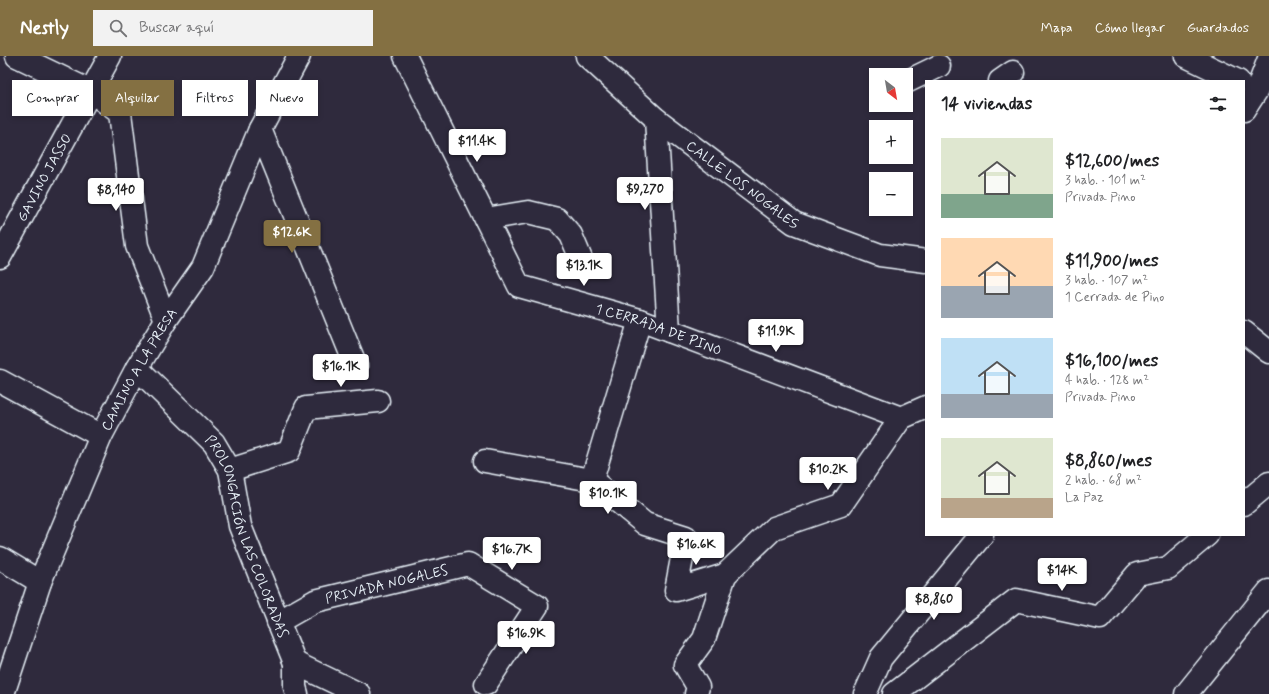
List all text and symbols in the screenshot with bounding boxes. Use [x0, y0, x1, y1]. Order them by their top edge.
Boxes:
search box [93, 10, 373, 46]
text: Nestly [20, 16, 69, 41]
icon: search [107, 17, 129, 39]
text: Buscar aquí [139, 18, 214, 38]
text: Mapa [1041, 19, 1073, 37]
text: Cómo llegar [1095, 19, 1165, 37]
text: Guardados [1187, 19, 1249, 37]
north arrow [869, 68, 913, 112]
map controls [869, 68, 913, 216]
chip: Comprar [12, 80, 93, 116]
chip: Alquilar [101, 80, 174, 116]
chip: Filtros [182, 80, 248, 116]
chip: Nuevo [256, 80, 318, 116]
text: 14 viviendas [941, 93, 1032, 115]
icon: filters [1207, 93, 1229, 115]
button: + [869, 120, 913, 164]
pin: $11.4K [444, 129, 510, 163]
street label: GAVINO JASSO [13, 130, 76, 225]
text: $11.4K [458, 133, 496, 150]
street label: CALLE LOS NOGALES [682, 137, 801, 234]
text: $12,600/mes [1065, 150, 1159, 172]
icon: home [973, 154, 1021, 202]
button: − [869, 172, 913, 216]
text: 3 hab. · 101 m² [1065, 172, 1146, 189]
pin: $9,270 [612, 177, 678, 211]
pin: $8,140 [83, 178, 149, 212]
text: $9,270 [626, 181, 664, 198]
text: $8,140 [97, 182, 135, 199]
text: Privada Pino [1065, 189, 1136, 206]
pin: $12.6K [259, 220, 325, 254]
text: $12.6K [273, 224, 311, 241]
text: $11,900/mes [1065, 250, 1159, 272]
pin: $13.1K [551, 253, 617, 287]
icon: home [973, 254, 1021, 302]
text: $13.1K [566, 257, 602, 274]
text: 3 hab. · 107 m² [1065, 272, 1148, 289]
text: 1 Cerrada de Pino [1065, 289, 1164, 306]
street label: 1 CERRADA DE PINO [593, 300, 724, 360]
street label: CAMINO A LA PRESA [97, 305, 182, 434]
pin: $11.9K [743, 319, 809, 353]
text: $11.9K [757, 323, 795, 340]
text: $16,100/mes [1065, 350, 1158, 372]
pin: $16.1K [308, 354, 374, 388]
icon: home [973, 354, 1021, 402]
text: $16.1K [322, 358, 360, 375]
text: 4 hab. · 128 m² [1065, 372, 1149, 389]
text: Privada Pino [1065, 389, 1136, 406]
street label: PROLONGACIÓN LAS COLORADAS [201, 431, 292, 640]
text: $8,860/mes [1065, 450, 1152, 472]
icon: home [973, 454, 1021, 502]
pin: $10.2K [795, 457, 861, 491]
text: $10.2K [808, 461, 848, 478]
text: 2 hab. · 68 m² [1065, 472, 1142, 489]
pin: $10.1K [575, 481, 641, 515]
text: $10.1K [589, 485, 627, 502]
text: La Paz [1065, 489, 1104, 506]
pin: $16.6K [663, 532, 729, 566]
text: $16.6K [676, 536, 716, 553]
pin: $16.7K [479, 537, 545, 571]
text: $16.7K [492, 541, 532, 558]
pin: $14K [1038, 558, 1086, 592]
street label: PRIVADA NOGALES [323, 561, 450, 608]
text: $14K [1047, 562, 1077, 579]
pin: $8,860 [901, 587, 967, 621]
text: $8,860 [915, 591, 953, 608]
pin: $16.9K [493, 621, 559, 655]
text: $16.9K [507, 625, 545, 642]

